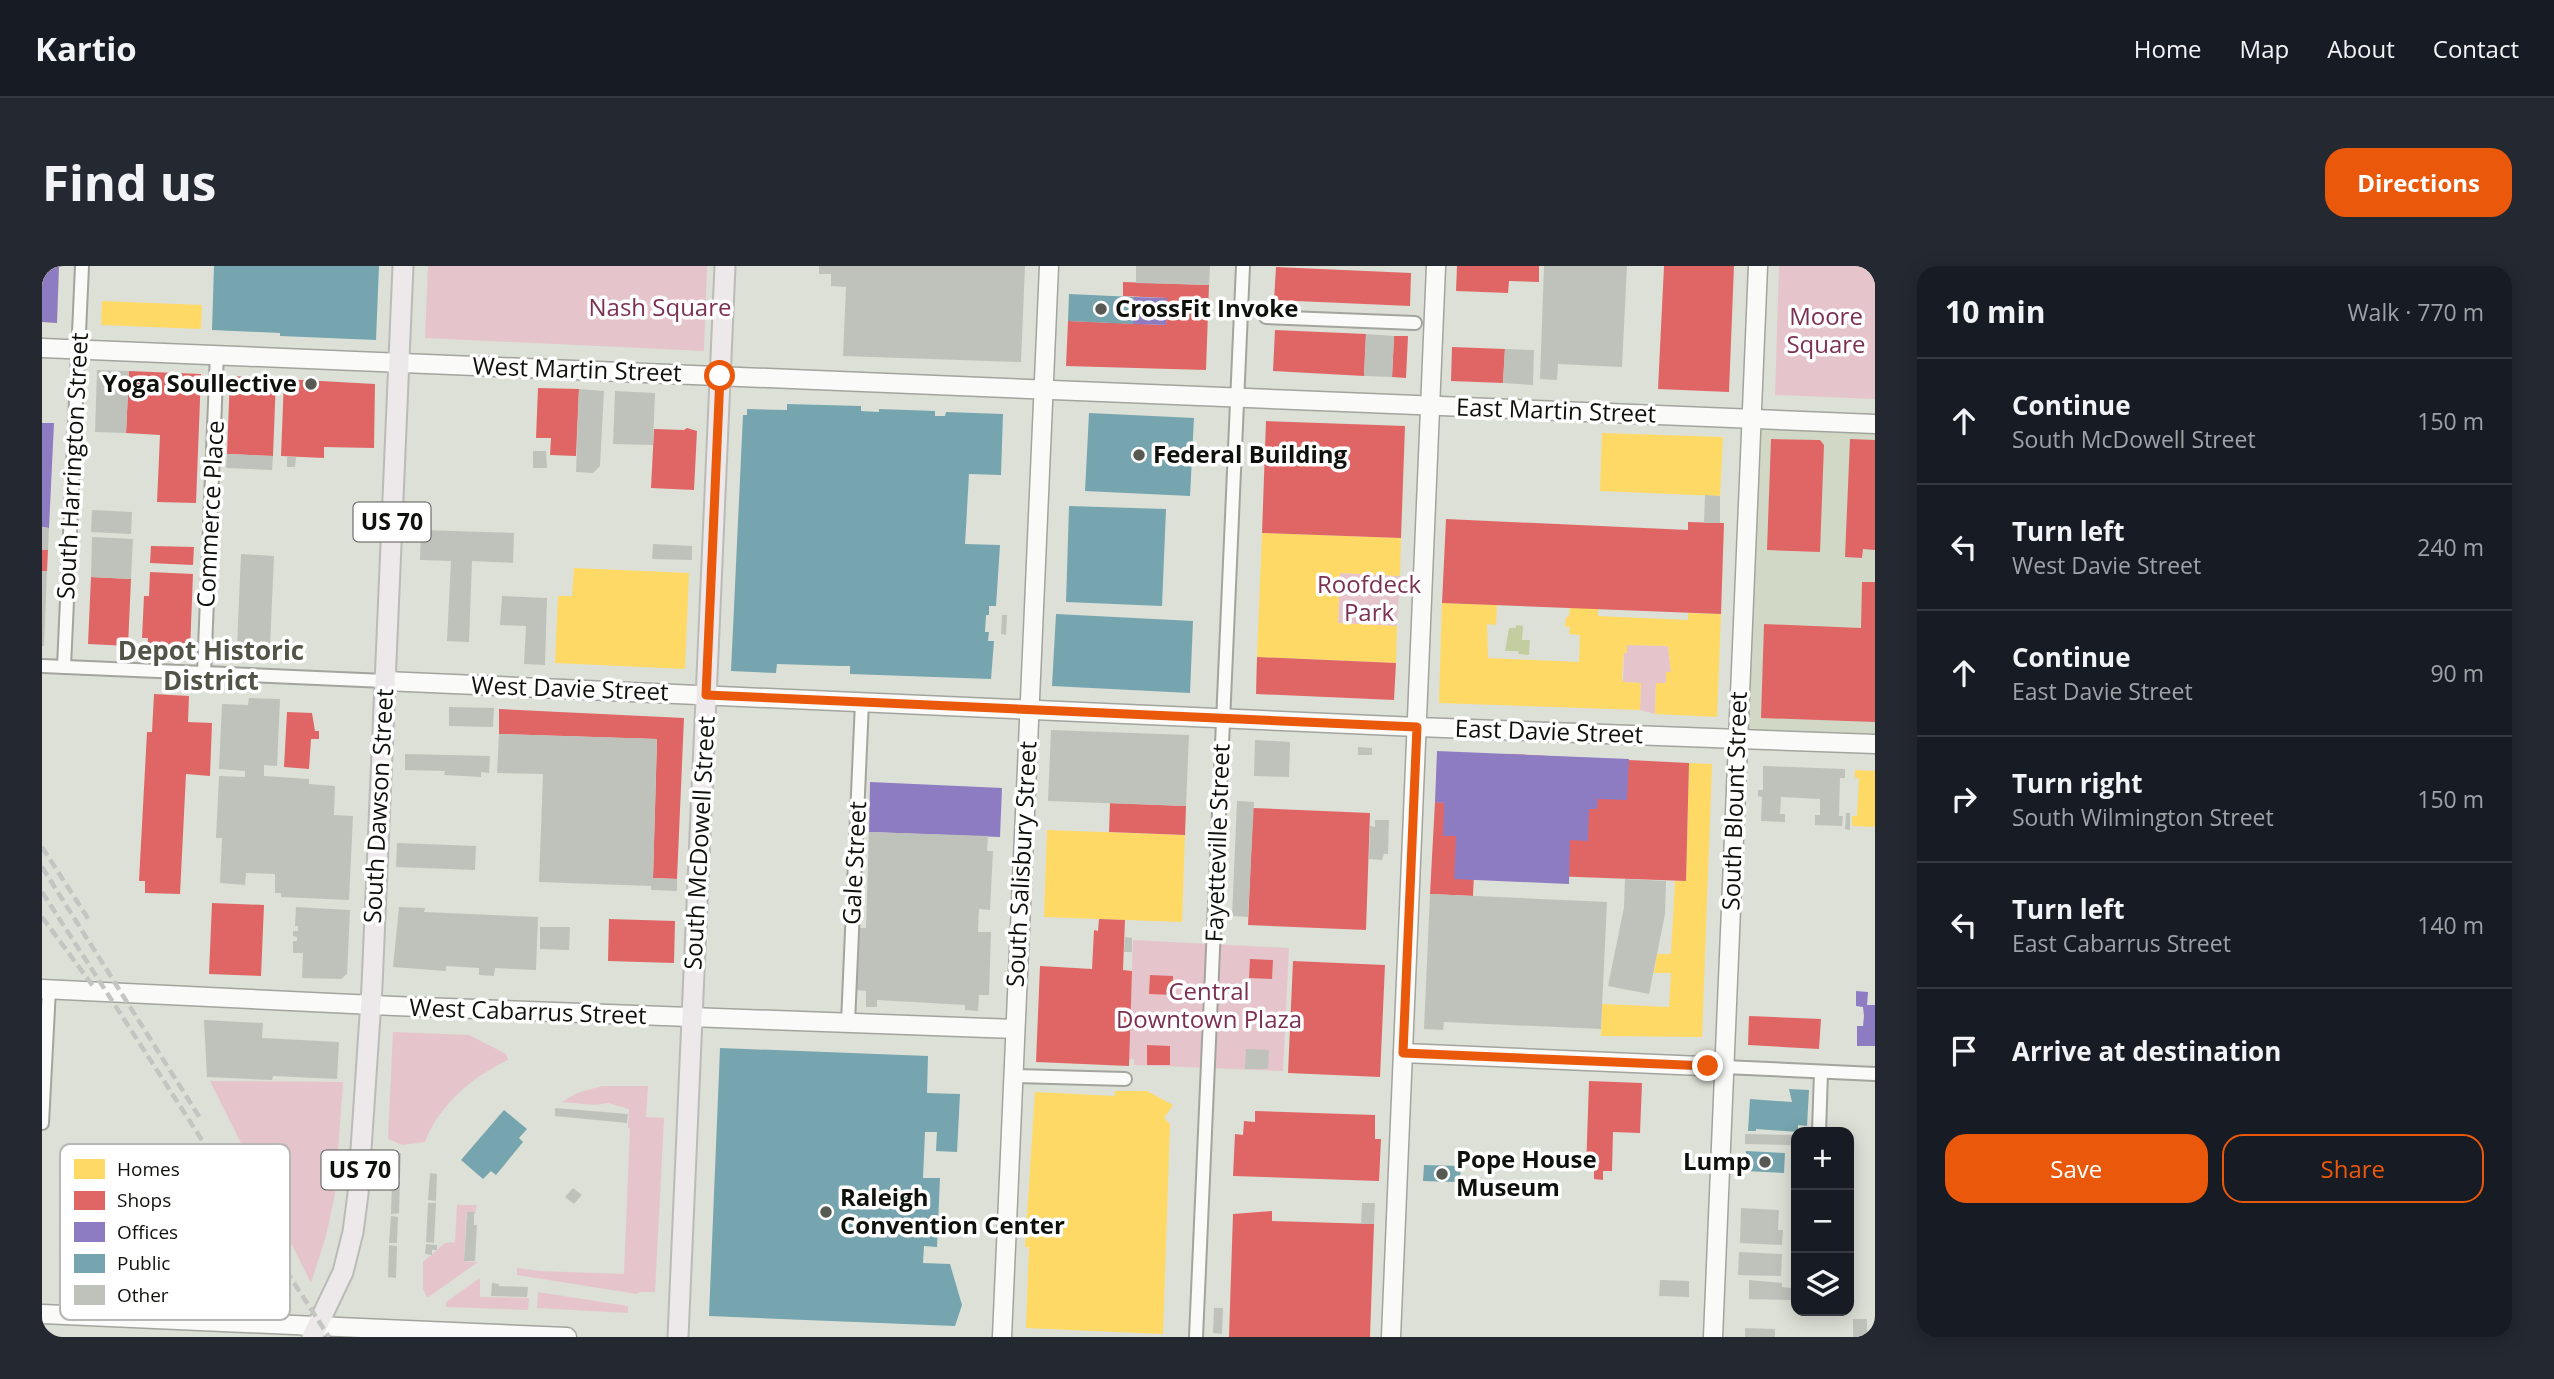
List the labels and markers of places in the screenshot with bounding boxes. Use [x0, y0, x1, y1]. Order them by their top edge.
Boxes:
place label: CrossFit Invoke [1115, 291, 1298, 324]
marker: CrossFit Invoke [1093, 301, 1109, 317]
place label: Yoga Soullective [102, 366, 297, 399]
marker: Yoga Soullective [303, 376, 319, 392]
place label: Federal Building [1153, 437, 1348, 470]
marker: Federal Building [1131, 447, 1147, 463]
place label: Pope House Museum [1456, 1142, 1597, 1203]
place label: Lump [1683, 1144, 1751, 1177]
marker: Lump [1757, 1154, 1773, 1170]
marker: Pope House Museum [1434, 1166, 1450, 1182]
place label: Raleigh Convention Center [840, 1180, 1065, 1241]
marker: Raleigh Convention Center [818, 1204, 834, 1220]

